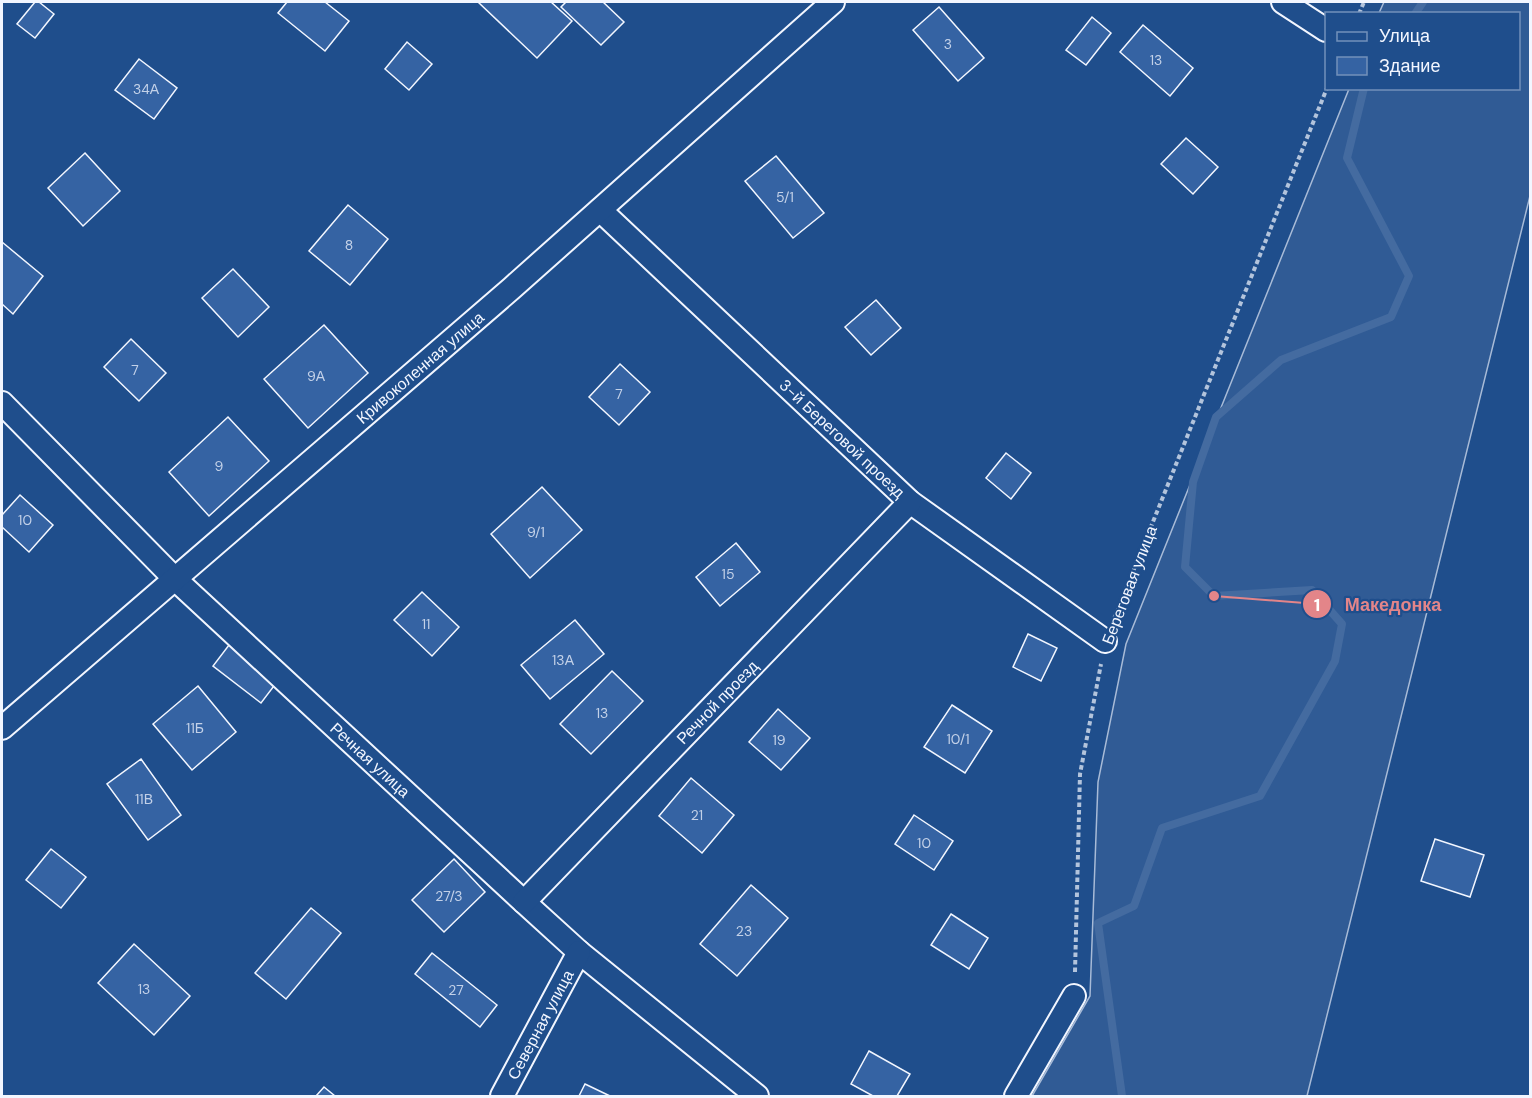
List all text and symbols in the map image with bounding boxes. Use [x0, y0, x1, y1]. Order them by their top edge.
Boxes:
legend [1325, 12, 1520, 90]
text: Улица [1379, 24, 1431, 48]
house number: 3 [944, 35, 952, 53]
house number: 13 [1150, 51, 1162, 69]
text: Здание [1379, 54, 1440, 78]
house number: 34А [133, 80, 160, 98]
house number: 5/1 [776, 188, 794, 206]
house number: 8 [345, 236, 353, 254]
street label: Кривоколенная улица [352, 307, 489, 429]
house number: 7 [131, 361, 139, 379]
house number: 9А [307, 367, 326, 385]
street label: 3-й Береговой проезд [775, 375, 910, 503]
house number: 7 [615, 385, 623, 403]
house number: 9 [215, 457, 224, 475]
house number: 10 [18, 511, 32, 529]
house number: 9/1 [527, 523, 545, 541]
street label: Береговая улица [1097, 523, 1162, 648]
house number: 15 [722, 565, 734, 583]
callout: Македонка [1302, 586, 1453, 622]
text: 1 [1314, 593, 1320, 617]
text: Македонка [1345, 593, 1442, 617]
house number: 11 [422, 615, 430, 633]
house number: 13А [552, 651, 575, 669]
street label: Речной проезд [672, 655, 763, 749]
house number: 13 [596, 704, 608, 722]
street label: Речная улица [326, 718, 414, 802]
house number: 11Б [186, 719, 204, 737]
house number: 10/1 [946, 730, 970, 748]
house number: 19 [772, 731, 786, 749]
house number: 11В [135, 790, 153, 808]
house number: 21 [691, 806, 703, 824]
house number: 10 [917, 834, 931, 852]
house number: 27/3 [435, 887, 463, 905]
house number: 23 [736, 922, 752, 940]
street label: Северная улица [503, 966, 579, 1083]
house number: 13 [138, 980, 150, 998]
house number: 27 [448, 981, 464, 999]

